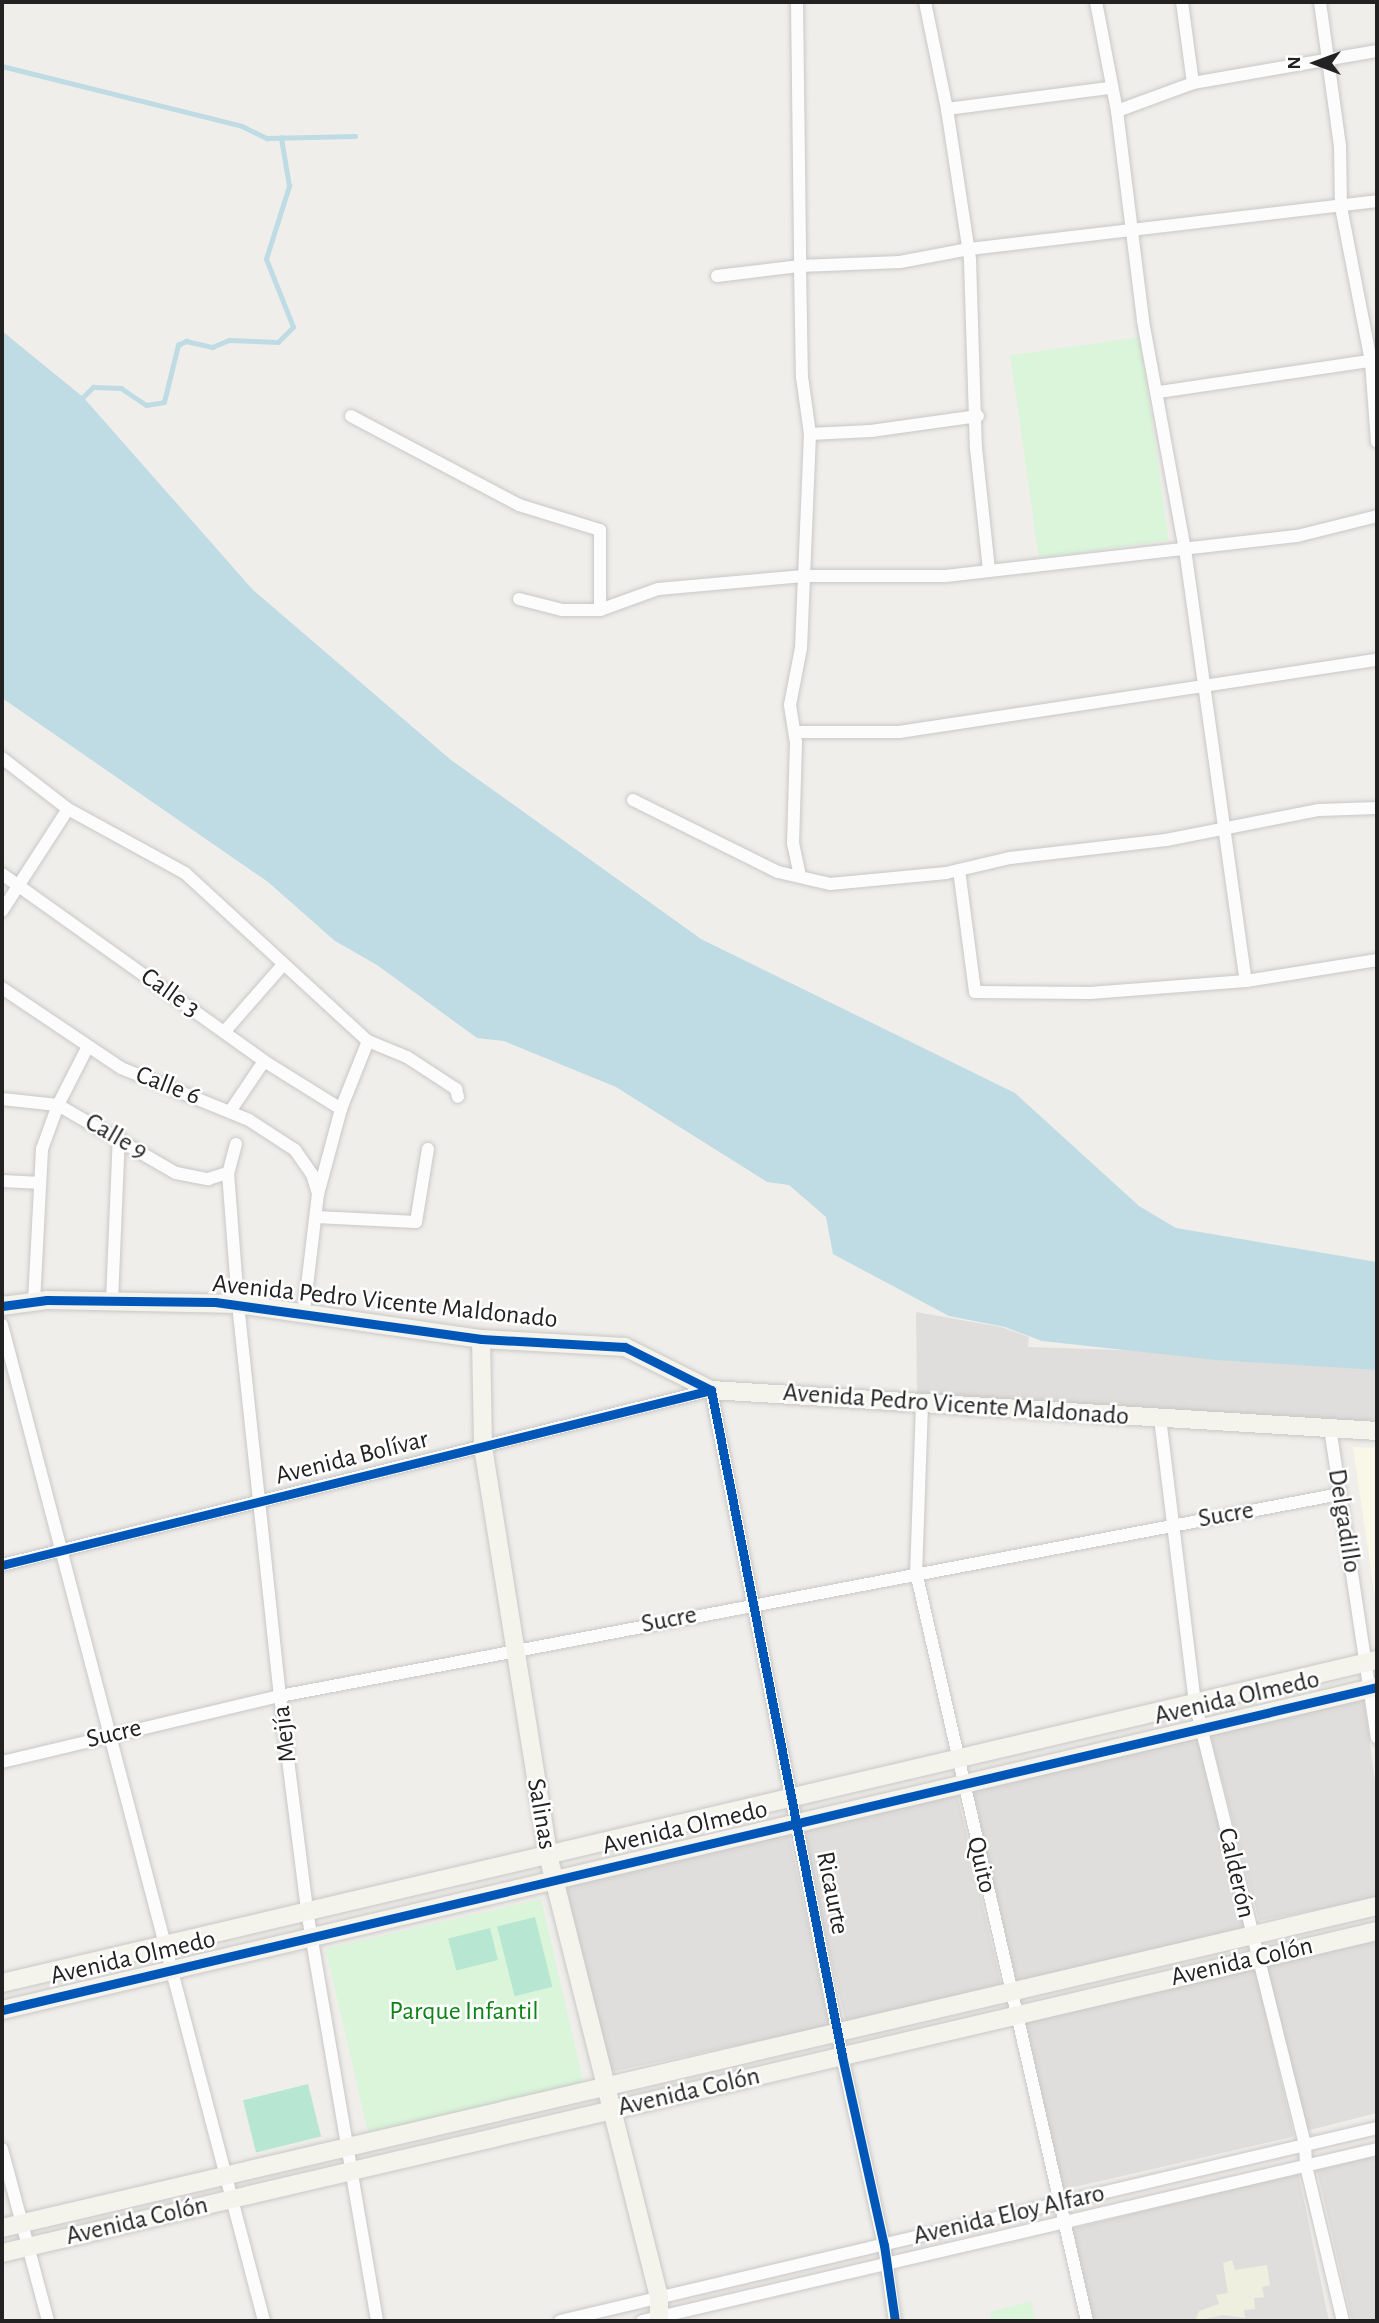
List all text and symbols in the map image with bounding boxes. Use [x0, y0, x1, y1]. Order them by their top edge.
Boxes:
north arrow [1281, 28, 1351, 98]
text: N [1285, 56, 1304, 70]
street label: Calle 3 [134, 961, 206, 1025]
street label: Calle 6 [131, 1059, 205, 1113]
street label: Calle 9 [79, 1107, 153, 1167]
street label: Avenida Pedro Vicente Maldonado [211, 1268, 559, 1336]
street label: Avenida Pedro Vicente Maldonado [782, 1377, 1130, 1433]
street label: Avenida Bolívar [272, 1424, 432, 1492]
street label: Delgadillo [1320, 1467, 1368, 1575]
street label: Sucre [1196, 1495, 1256, 1535]
street label: Sucre [639, 1599, 699, 1641]
street label: Avenida Olmedo [1151, 1664, 1323, 1732]
street label: Mejía [266, 1704, 304, 1764]
street label: Sucre [83, 1713, 145, 1755]
street label: Salinas [519, 1776, 563, 1852]
street label: Avenida Olmedo [599, 1794, 771, 1862]
street label: Calderón [1210, 1825, 1262, 1921]
street label: Quito [959, 1834, 1003, 1896]
street label: Ricaurte [809, 1849, 855, 1937]
street label: Avenida Olmedo [47, 1924, 219, 1992]
street label: Avenida Colón [1168, 1931, 1316, 1993]
park label: Parque Infantil [389, 1996, 539, 2028]
street label: Avenida Colón [615, 2061, 763, 2123]
street label: Avenida Eloy Alfaro [910, 2178, 1108, 2252]
street label: Avenida Colón [63, 2190, 211, 2252]

